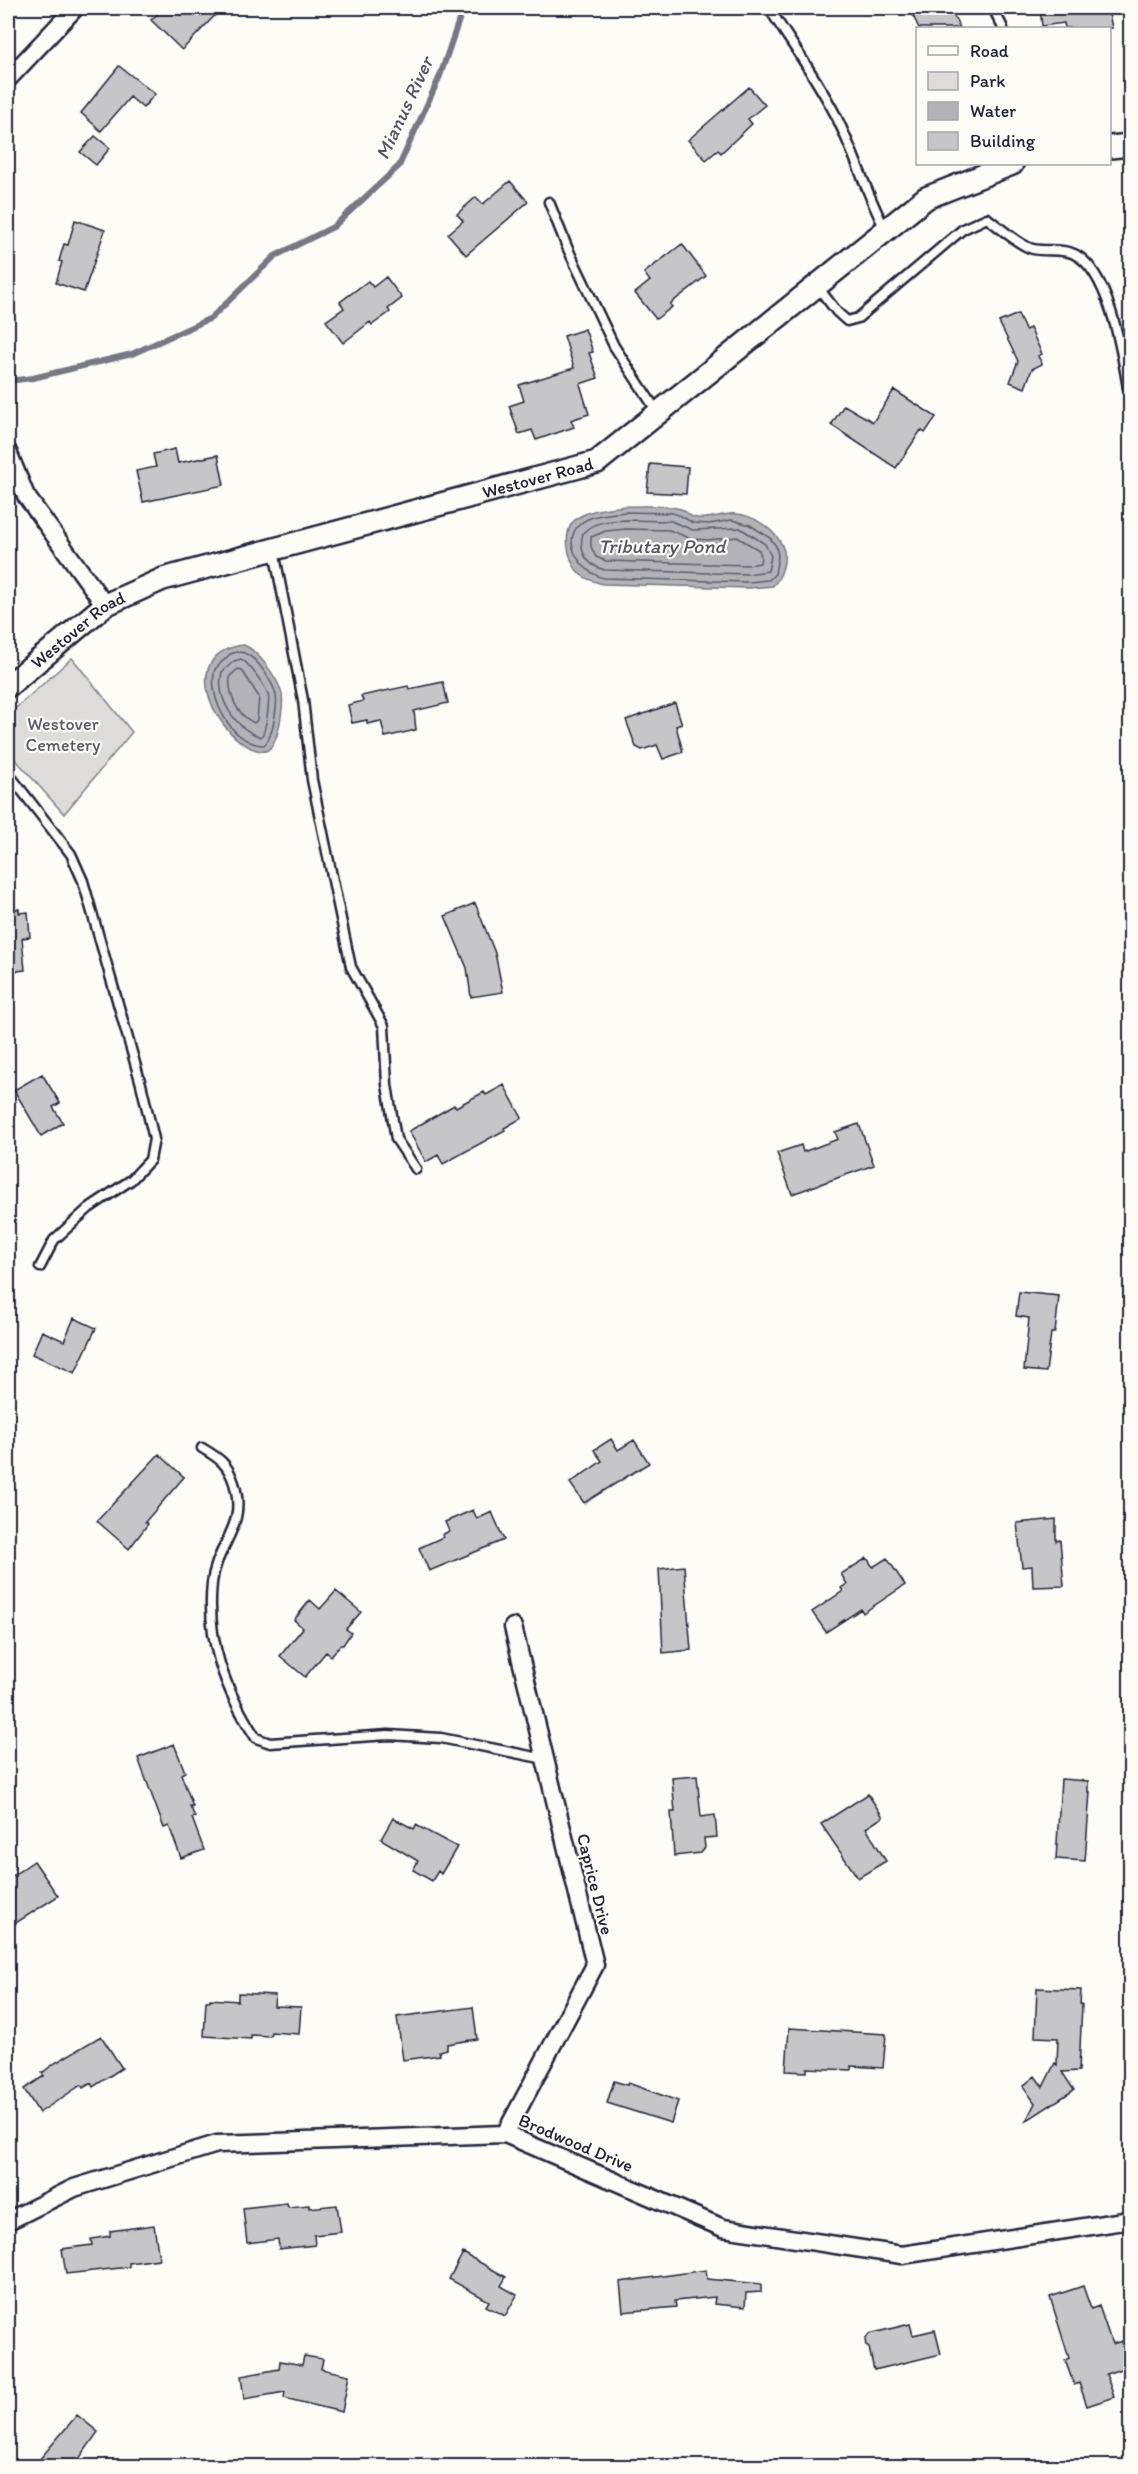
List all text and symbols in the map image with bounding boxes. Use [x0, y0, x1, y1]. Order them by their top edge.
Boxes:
legend [916, 27, 1111, 165]
text: Road [970, 40, 1009, 62]
water label: Mianus River [370, 51, 439, 163]
text: Park [970, 70, 1005, 92]
text: Water [970, 100, 1016, 122]
text: Building [970, 130, 1036, 152]
street label: Westover Road [480, 452, 596, 503]
water label: Tributary Pond [598, 534, 728, 558]
street label: Westover Road [26, 586, 129, 673]
park label: Westover Cemetery [26, 713, 101, 756]
street label: Caprice Drive [572, 1831, 618, 1937]
street label: Brodwood Drive [515, 2109, 637, 2177]

